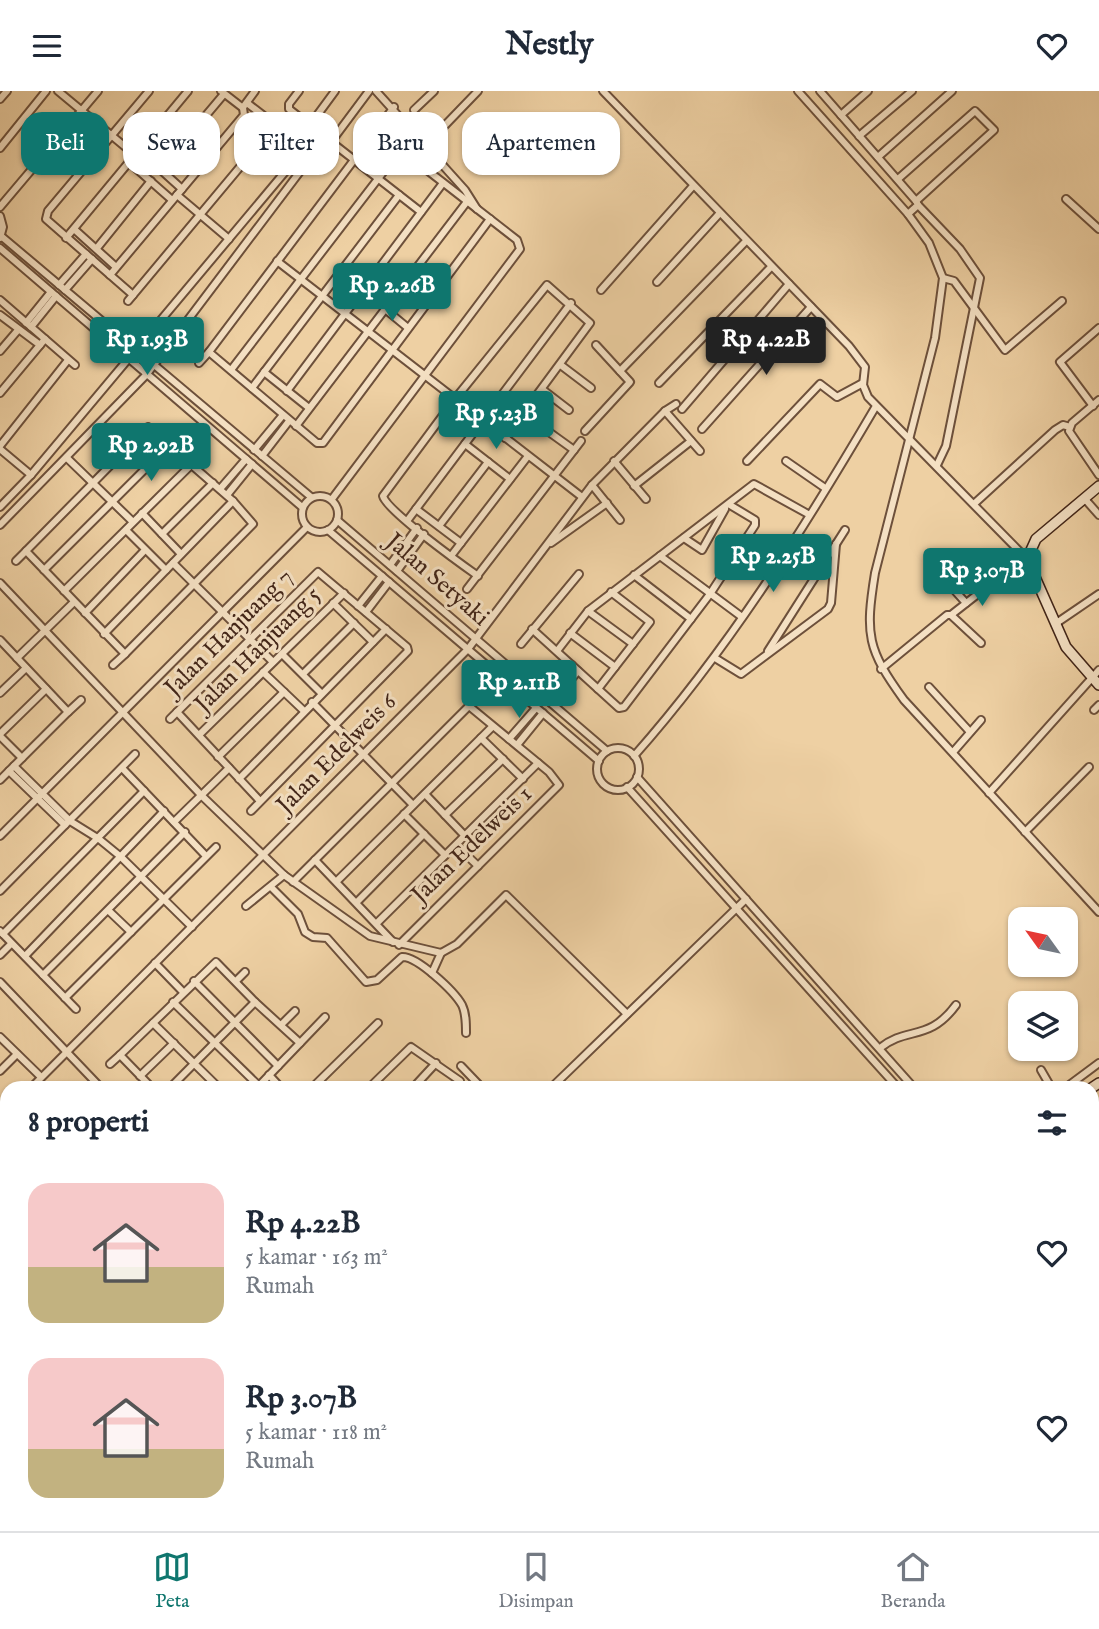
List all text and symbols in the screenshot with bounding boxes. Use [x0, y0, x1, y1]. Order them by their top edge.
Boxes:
text: Nestly [506, 25, 593, 66]
icon: menu [28, 27, 66, 65]
icon: heart [1033, 27, 1071, 65]
chip: Beli [21, 112, 109, 175]
chip: Sewa [123, 112, 220, 175]
chip: Filter [234, 112, 339, 175]
chip: Baru [353, 112, 448, 175]
chip: Apartemen [462, 112, 620, 175]
pin: Rp 2.26B [320, 264, 464, 323]
text: Rp 2.26B [349, 271, 435, 300]
pin: Rp 1.93B [75, 317, 219, 377]
pin: Rp 4.22B [694, 317, 838, 377]
text: Rp 1.93B [106, 325, 188, 354]
text: Rp 4.22B [722, 325, 810, 354]
pin: Rp 5.23B [424, 391, 568, 451]
text: Rp 5.23B [455, 399, 537, 428]
pin: Rp 2.92B [79, 423, 223, 483]
text: Rp 2.92B [108, 431, 194, 460]
street label: Jalan Setyaki [377, 525, 495, 633]
pin: Rp 2.25B [701, 535, 845, 594]
text: Rp 2.25B [731, 542, 815, 571]
pin: Rp 3.07B [910, 549, 1054, 608]
text: Rp 3.07B [939, 556, 1025, 585]
street label: Jalan Hanjuang 7 [156, 562, 300, 706]
street label: Jalan Hanjuang 5 [186, 580, 328, 722]
pin: Rp 2.11B [447, 661, 591, 720]
text: Rp 2.11B [478, 668, 560, 697]
street label: Jalan Edelweis 6 [268, 687, 404, 823]
street label: Jalan Edelweis 1 [403, 779, 539, 913]
north arrow [1008, 907, 1078, 977]
map controls [1008, 907, 1078, 1061]
button: layers [1008, 991, 1078, 1061]
text: 8 properti [28, 1104, 149, 1142]
icon: filters [1033, 1104, 1071, 1142]
text: Rp 4.22B [245, 1205, 360, 1243]
icon: home [84, 1211, 168, 1295]
icon: heart [1033, 1234, 1071, 1272]
text: 5 kamar · 163 m² [245, 1243, 388, 1272]
text: Rumah [245, 1272, 314, 1301]
text: Rp 3.07B [245, 1380, 357, 1418]
icon: home [84, 1386, 168, 1470]
icon: heart [1033, 1409, 1071, 1447]
text: 5 kamar · 118 m² [245, 1418, 387, 1447]
text: Rumah [245, 1447, 314, 1476]
tab: Peta [153, 1548, 191, 1614]
tab: Disimpan [498, 1548, 574, 1614]
tab: Beranda [881, 1548, 946, 1614]

